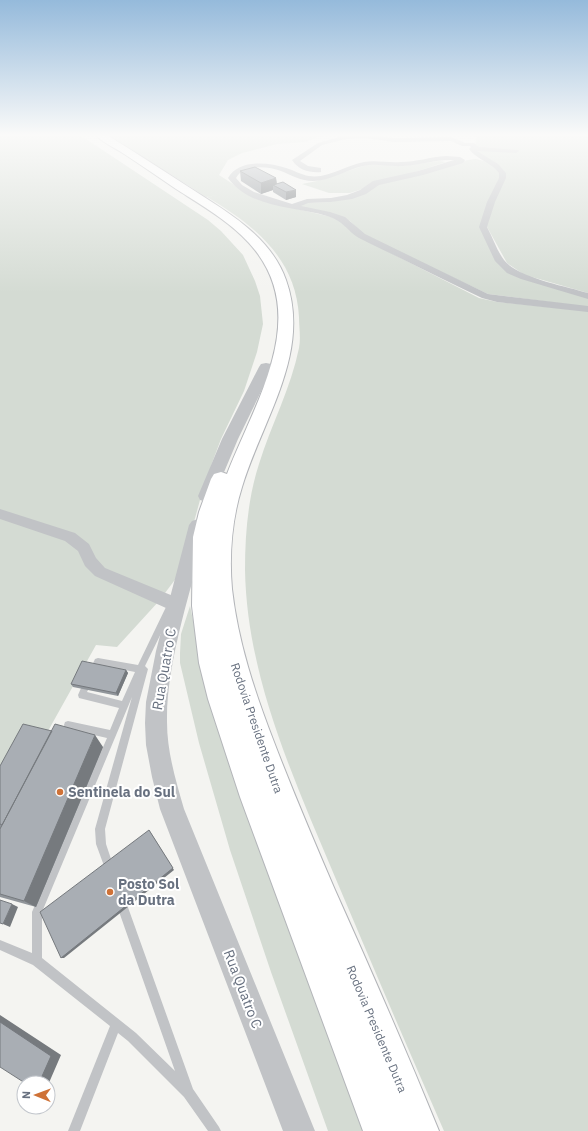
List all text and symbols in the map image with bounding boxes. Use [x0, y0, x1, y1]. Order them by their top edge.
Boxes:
street label: Rua Quatro C [148, 626, 180, 711]
street label: Rodovia Presidente Dutra [228, 661, 287, 796]
place label: Sentinela do Sul [68, 783, 175, 801]
marker: Sentinela do Sul [55, 787, 65, 797]
place label: Posto Sol da Dutra [118, 875, 179, 909]
marker: Posto Sol da Dutra [105, 887, 115, 897]
street label: Rua Quatro C [220, 947, 266, 1031]
street label: Rodovia Presidente Dutra [343, 963, 411, 1095]
north arrow [16, 1075, 56, 1115]
text: N [19, 1091, 33, 1099]

